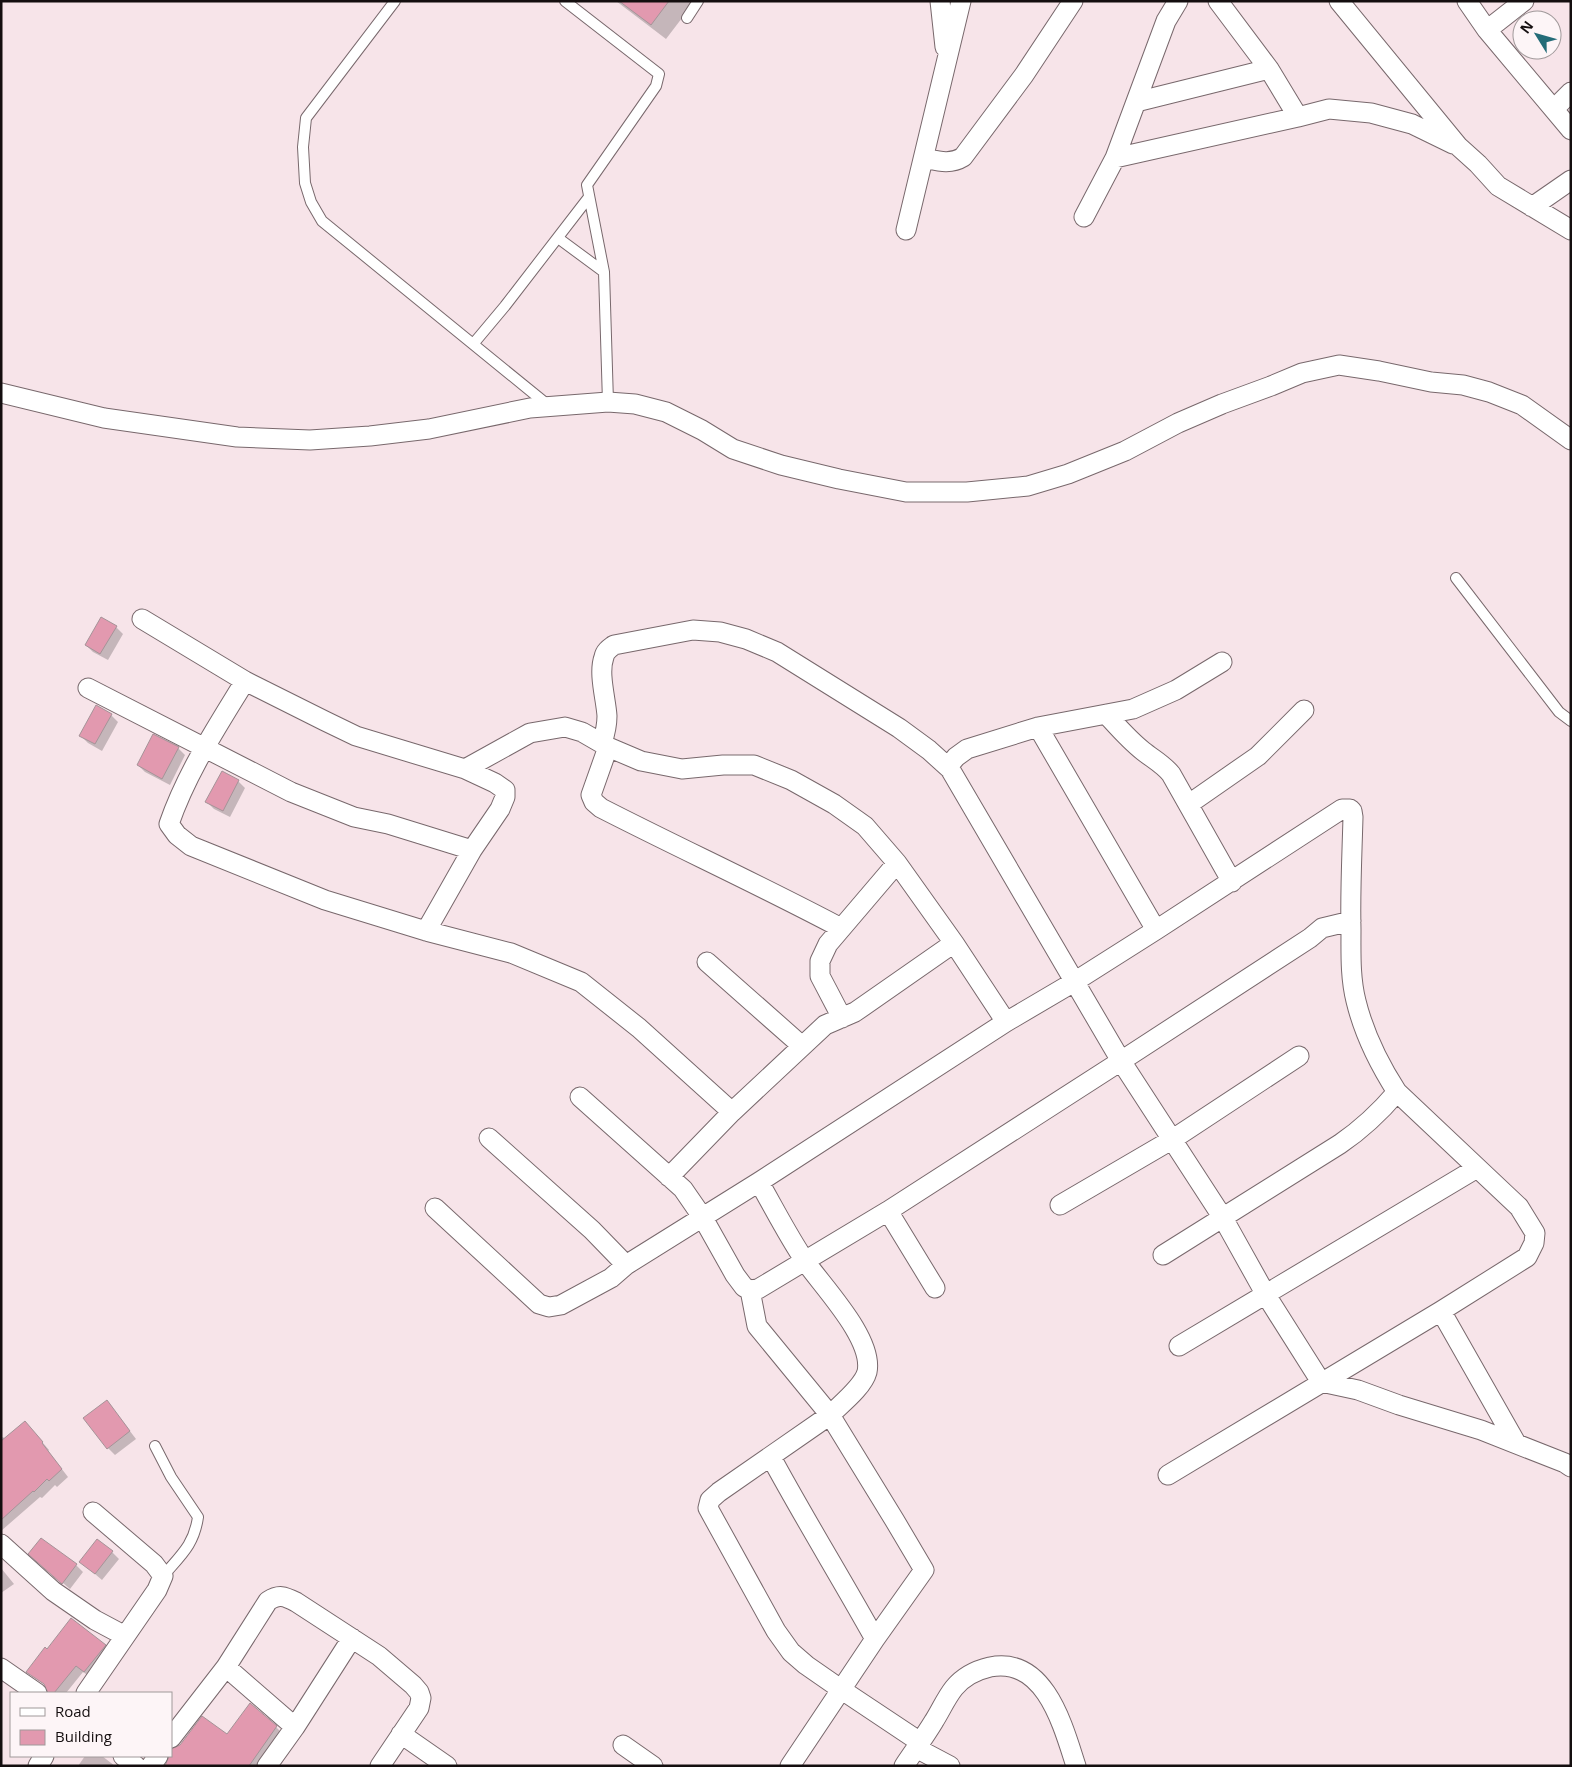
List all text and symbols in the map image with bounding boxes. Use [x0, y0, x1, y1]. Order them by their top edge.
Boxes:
north arrow [1512, 10, 1562, 60]
text: N [1515, 17, 1537, 37]
legend [10, 1692, 172, 1757]
text: Road [55, 1701, 91, 1721]
text: Building [55, 1726, 112, 1746]

